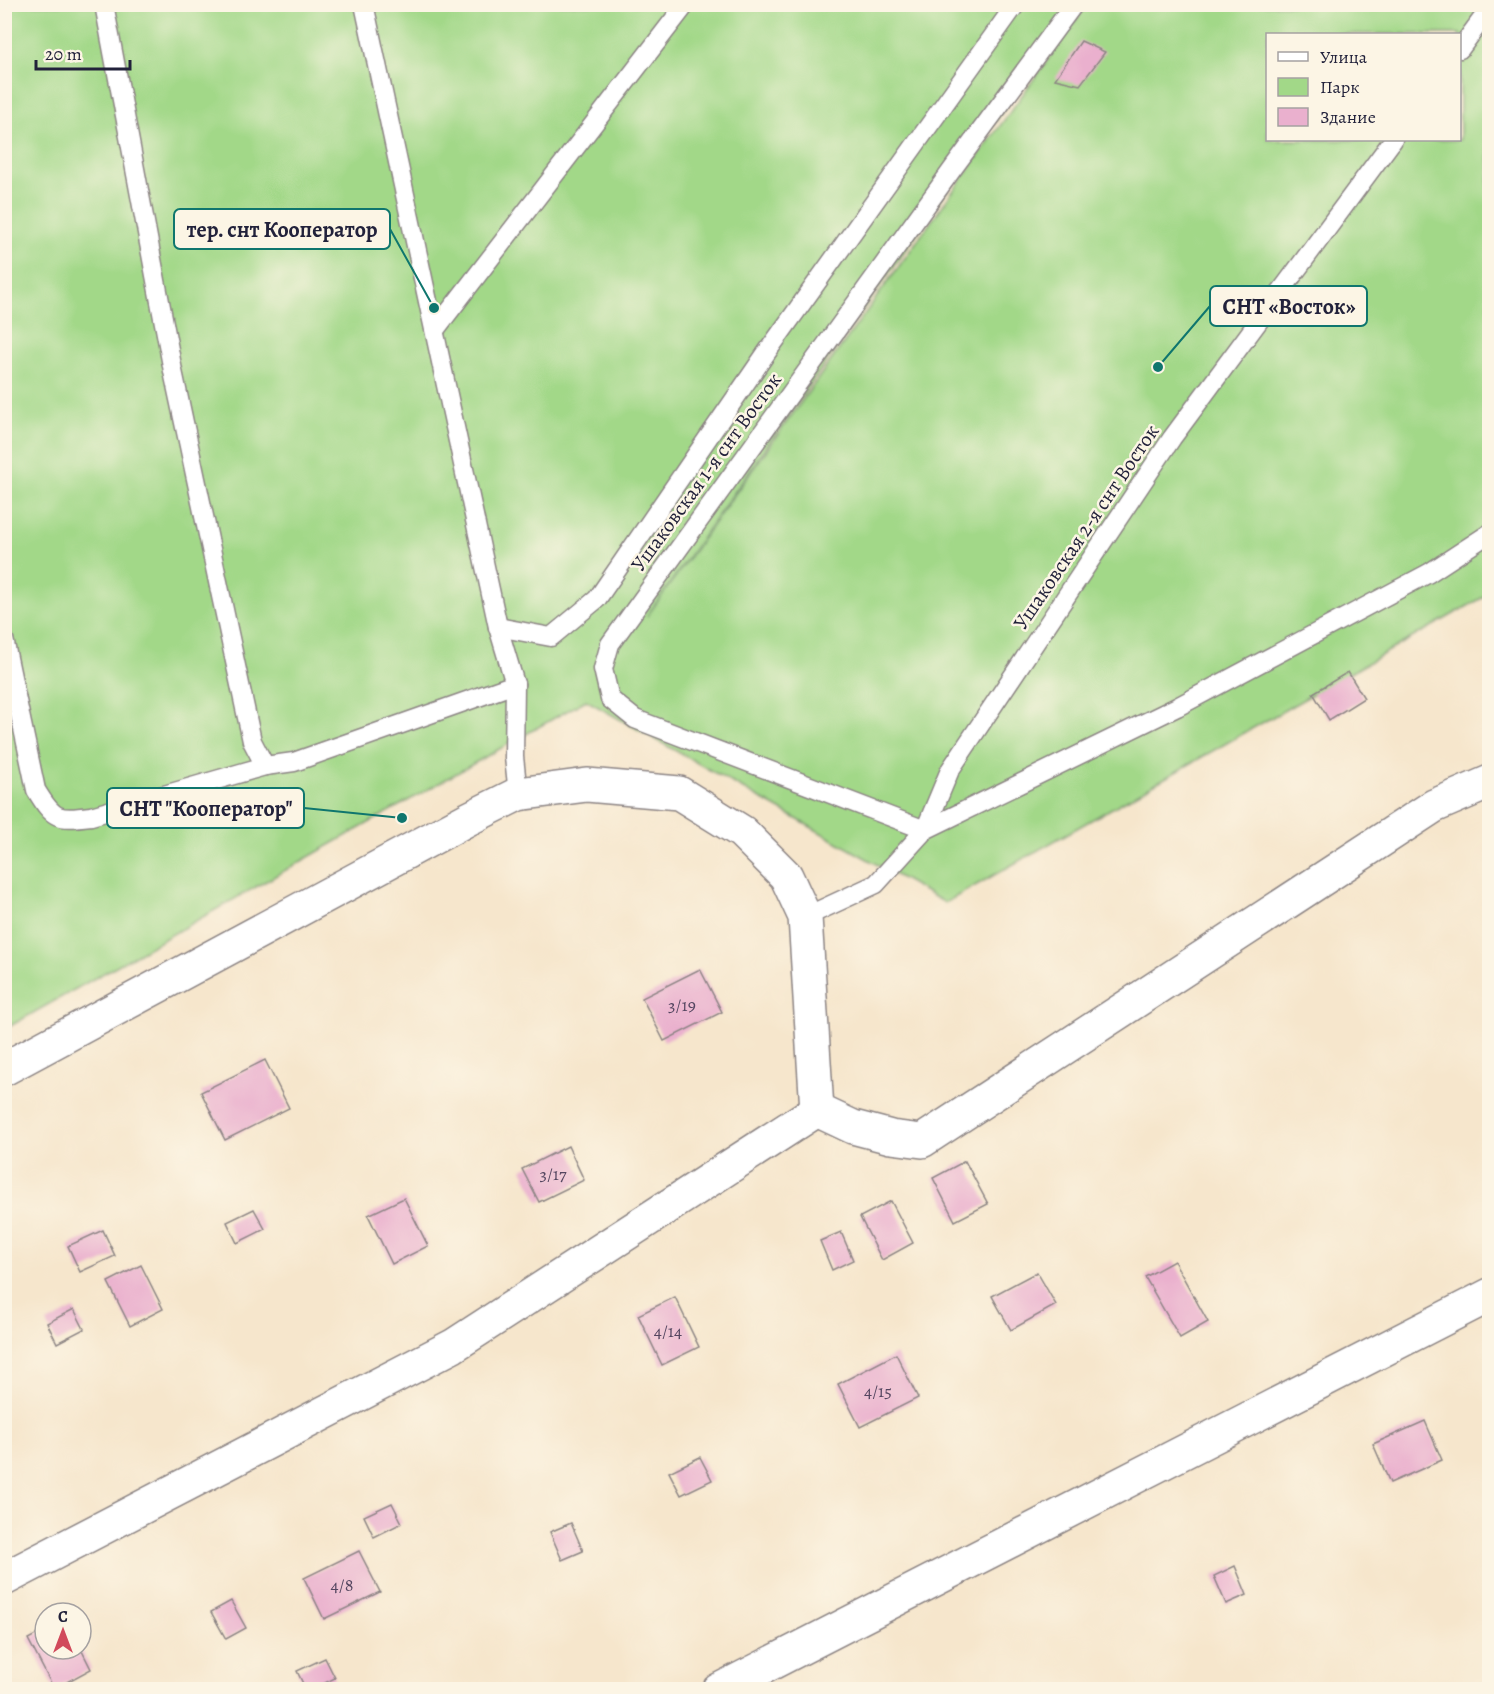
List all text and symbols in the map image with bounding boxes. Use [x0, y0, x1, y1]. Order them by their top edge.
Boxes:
scale bar [36, 33, 130, 71]
legend [1266, 33, 1461, 141]
text: 20 m [45, 42, 82, 66]
text: Улица [1320, 45, 1368, 69]
text: Парк [1320, 75, 1360, 99]
text: Здание [1320, 105, 1376, 129]
callout: тер. снт Кооператор [174, 209, 390, 249]
text: тер. снт Кооператор [186, 215, 378, 245]
callout: СНТ «Восток» [1210, 286, 1367, 326]
text: СНТ «Восток» [1222, 292, 1356, 322]
street label: Ушаковская 1-я снт Восток [624, 367, 788, 577]
street label: Ушаковская 2-я снт Восток [1007, 419, 1165, 635]
callout: СНТ "Кооператор" [107, 788, 304, 828]
text: СНТ "Кооператор" [120, 794, 292, 824]
house number: 3/19 [668, 993, 696, 1017]
house number: 3/17 [539, 1162, 567, 1186]
house number: 4/14 [654, 1319, 682, 1343]
house number: 4/15 [864, 1379, 892, 1403]
house number: 4/8 [331, 1573, 353, 1597]
north arrow [33, 1601, 93, 1661]
text: С [58, 1606, 68, 1628]

